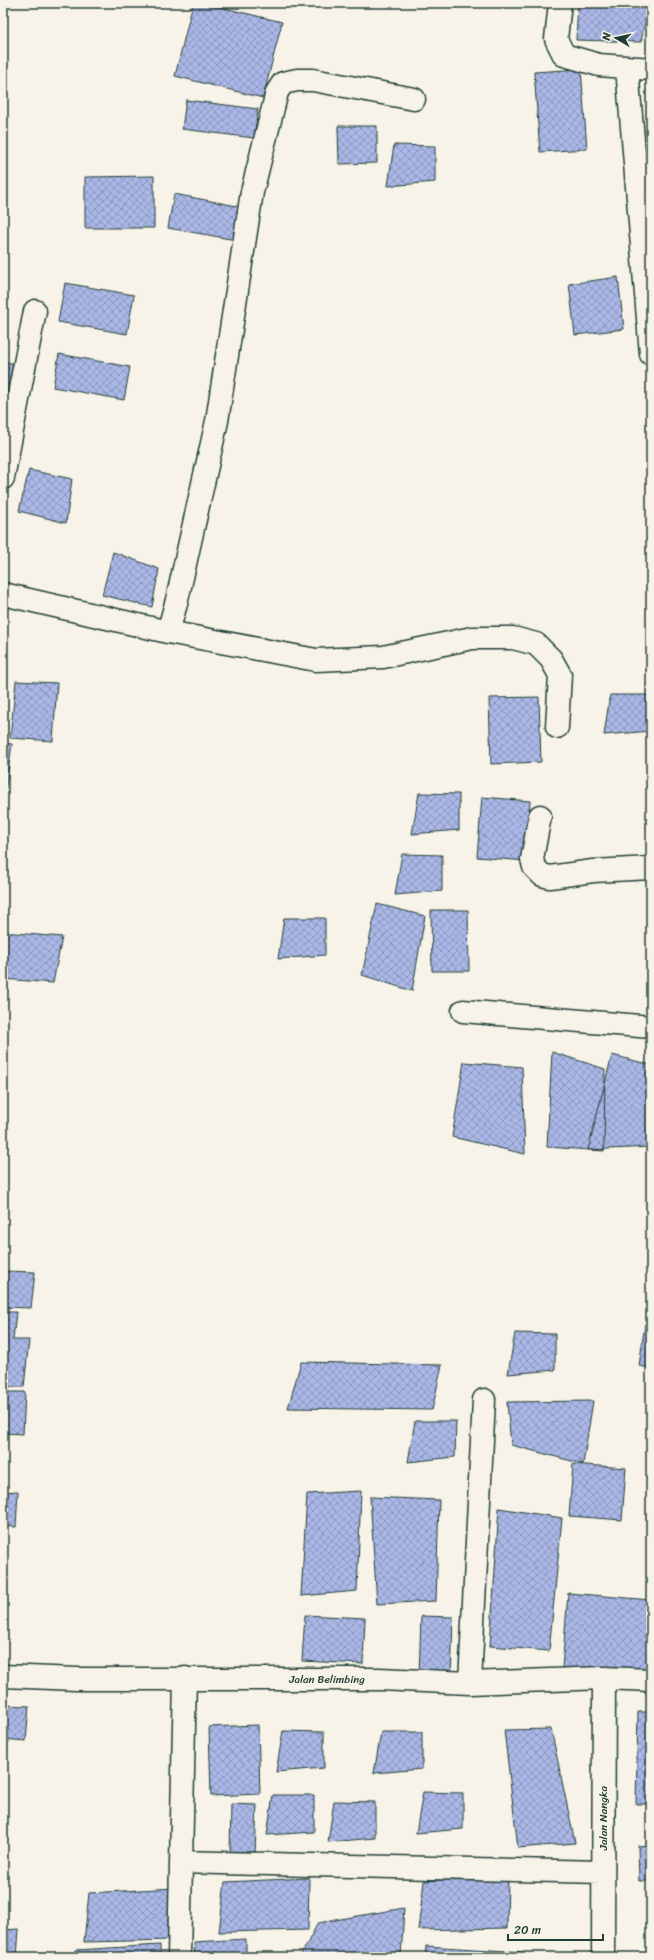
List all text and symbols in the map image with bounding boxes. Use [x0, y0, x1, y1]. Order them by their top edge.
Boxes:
north arrow [596, 18, 636, 58]
text: N [596, 31, 617, 43]
street label: Jalan Belimbing [288, 1670, 365, 1689]
street label: Jalan Nangka [594, 1785, 613, 1851]
scale bar [508, 1916, 603, 1942]
text: 20 m [514, 1919, 541, 1941]

